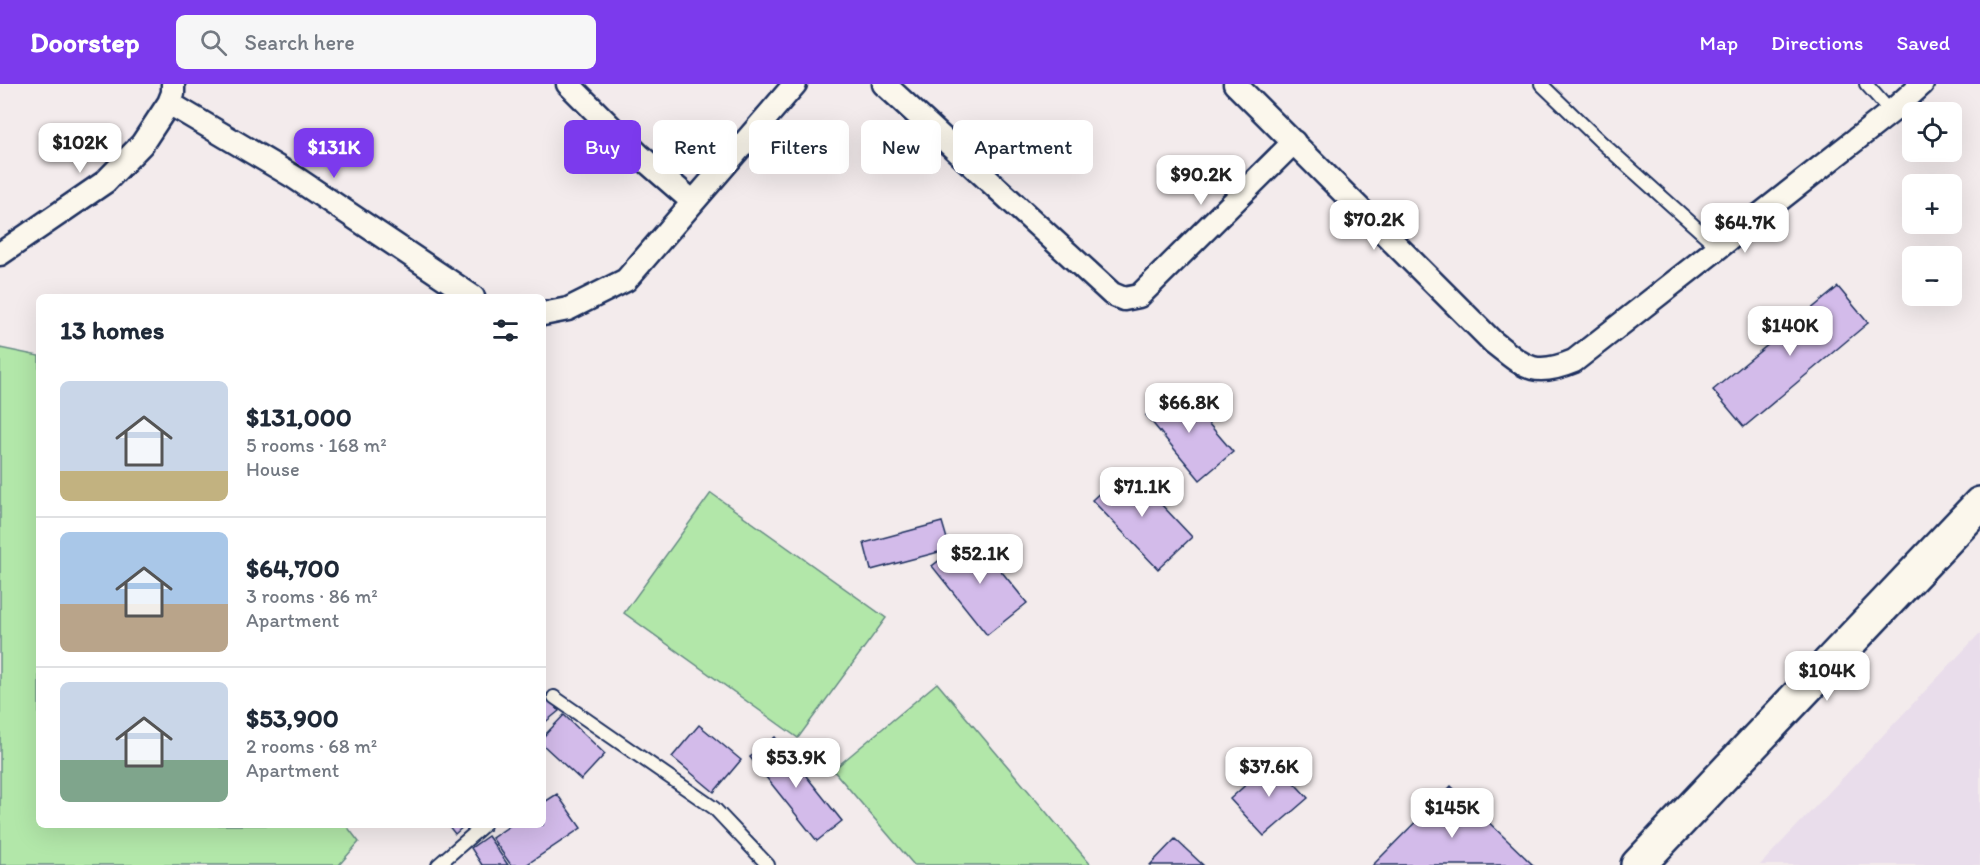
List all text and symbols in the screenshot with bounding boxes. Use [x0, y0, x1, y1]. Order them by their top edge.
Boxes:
search box [176, 15, 596, 69]
text: Doorstep [30, 25, 140, 59]
icon: search [197, 26, 230, 59]
text: Search here [245, 29, 355, 56]
text: Map [1700, 30, 1738, 55]
text: Directions [1771, 30, 1863, 55]
text: Saved [1896, 30, 1950, 55]
map controls [1902, 102, 1962, 306]
button: locate [1902, 102, 1962, 162]
chip: Buy [564, 120, 641, 174]
chip: Rent [653, 120, 737, 174]
chip: Filters [749, 120, 849, 174]
chip: New [861, 120, 941, 174]
chip: Apartment [953, 120, 1093, 174]
pin: $102K [38, 123, 122, 174]
pin: $131K [292, 128, 376, 179]
text: $102K [52, 130, 108, 154]
text: $131K [308, 135, 360, 159]
pin: $90.2K [1152, 155, 1250, 206]
text: $90.2K [1170, 162, 1232, 186]
button: + [1902, 174, 1962, 234]
pin: $70.2K [1325, 200, 1423, 251]
pin: $64.7K [1696, 203, 1794, 254]
text: $70.2K [1344, 207, 1404, 231]
text: $64.7K [1715, 210, 1775, 234]
button: − [1902, 246, 1962, 306]
pin: $140K [1748, 306, 1832, 357]
text: $140K [1762, 313, 1818, 337]
text: 13 homes [60, 314, 164, 346]
icon: filters [489, 314, 522, 347]
pin: $66.8K [1140, 383, 1238, 434]
text: $66.8K [1159, 390, 1219, 414]
text: $131,000 [246, 401, 352, 433]
icon: home [108, 405, 180, 477]
text: 5 rooms · 168 m² [246, 433, 387, 457]
text: House [246, 457, 300, 481]
pin: $71.1K [1093, 467, 1191, 518]
text: $71.1K [1114, 474, 1170, 498]
pin: $52.1K [931, 534, 1029, 585]
text: $52.1K [951, 541, 1009, 565]
text: $64,700 [246, 552, 340, 584]
icon: home [108, 556, 180, 628]
text: 3 rooms · 86 m² [246, 584, 378, 608]
text: Apartment [246, 608, 339, 632]
pin: $104K [1785, 651, 1869, 702]
text: $104K [1799, 658, 1855, 682]
text: $53,900 [246, 702, 339, 734]
icon: home [108, 706, 180, 778]
text: 2 rooms · 68 m² [246, 734, 377, 758]
pin: $53.9K [747, 738, 845, 789]
text: $53.9K [766, 745, 826, 769]
pin: $37.6K [1220, 747, 1318, 798]
text: $37.6K [1239, 754, 1299, 778]
text: Apartment [246, 758, 339, 782]
pin: $145K [1410, 788, 1494, 839]
text: $145K [1425, 795, 1479, 819]

